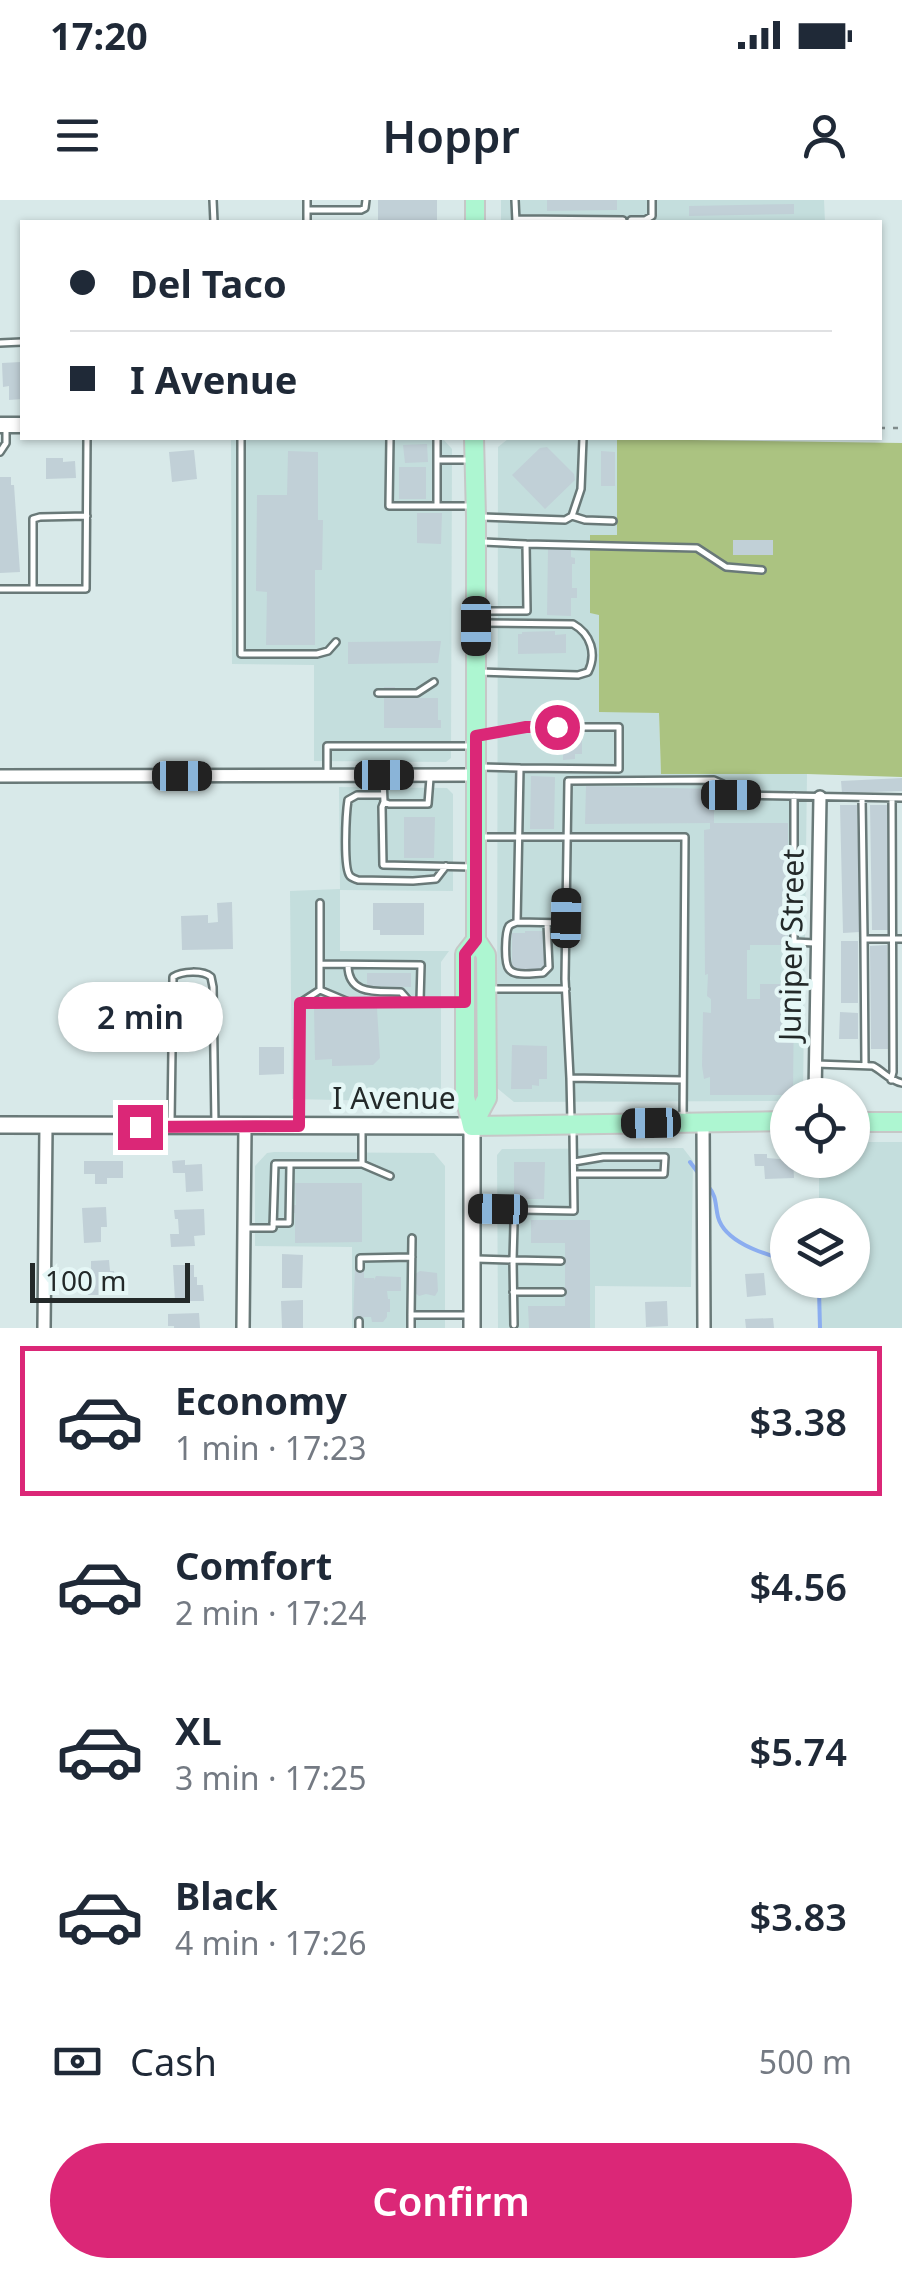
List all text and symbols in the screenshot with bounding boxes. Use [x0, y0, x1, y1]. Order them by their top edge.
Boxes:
text: 17:20 [50, 9, 148, 61]
text: Hoppr [382, 105, 520, 166]
icon: menu [50, 108, 105, 163]
icon: person [797, 108, 852, 163]
text: Del Taco [130, 257, 287, 309]
text: I Avenue [130, 353, 297, 405]
car [461, 596, 491, 656]
route start [535, 705, 580, 750]
car [354, 760, 414, 790]
car [152, 761, 212, 791]
car [701, 780, 761, 810]
street label: Juniper Street [768, 848, 813, 1044]
car [550, 888, 582, 948]
callout: 2 min [58, 982, 222, 1052]
text: 2 min [97, 995, 184, 1038]
street label: I Avenue [332, 1077, 456, 1118]
map controls [770, 1078, 870, 1298]
button: locate [770, 1078, 870, 1178]
route end [118, 1105, 163, 1150]
car [621, 1107, 681, 1139]
car [468, 1193, 528, 1225]
button: layers [770, 1198, 870, 1298]
scale bar [30, 1258, 190, 1302]
text: 100 m [45, 1261, 127, 1299]
text: Economy [175, 1374, 347, 1426]
icon: car [55, 1376, 145, 1466]
text: $3.38 [750, 1395, 847, 1447]
text: 1 min · 17:23 [175, 1426, 367, 1469]
text: Comfort [175, 1539, 332, 1591]
icon: car [55, 1541, 145, 1631]
text: $4.56 [750, 1560, 847, 1612]
text: 2 min · 17:24 [175, 1591, 367, 1634]
text: XL [175, 1704, 222, 1756]
icon: car [55, 1706, 145, 1796]
text: $5.74 [750, 1725, 847, 1777]
text: 3 min · 17:25 [175, 1756, 367, 1799]
text: Black [175, 1869, 278, 1921]
icon: car [55, 1871, 145, 1961]
text: $3.83 [750, 1890, 847, 1942]
text: 4 min · 17:26 [175, 1921, 367, 1964]
icon: cash [50, 2034, 105, 2089]
text: Cash [130, 2035, 217, 2087]
text: 500 m [759, 2040, 852, 2083]
button: Confirm [50, 2143, 852, 2258]

